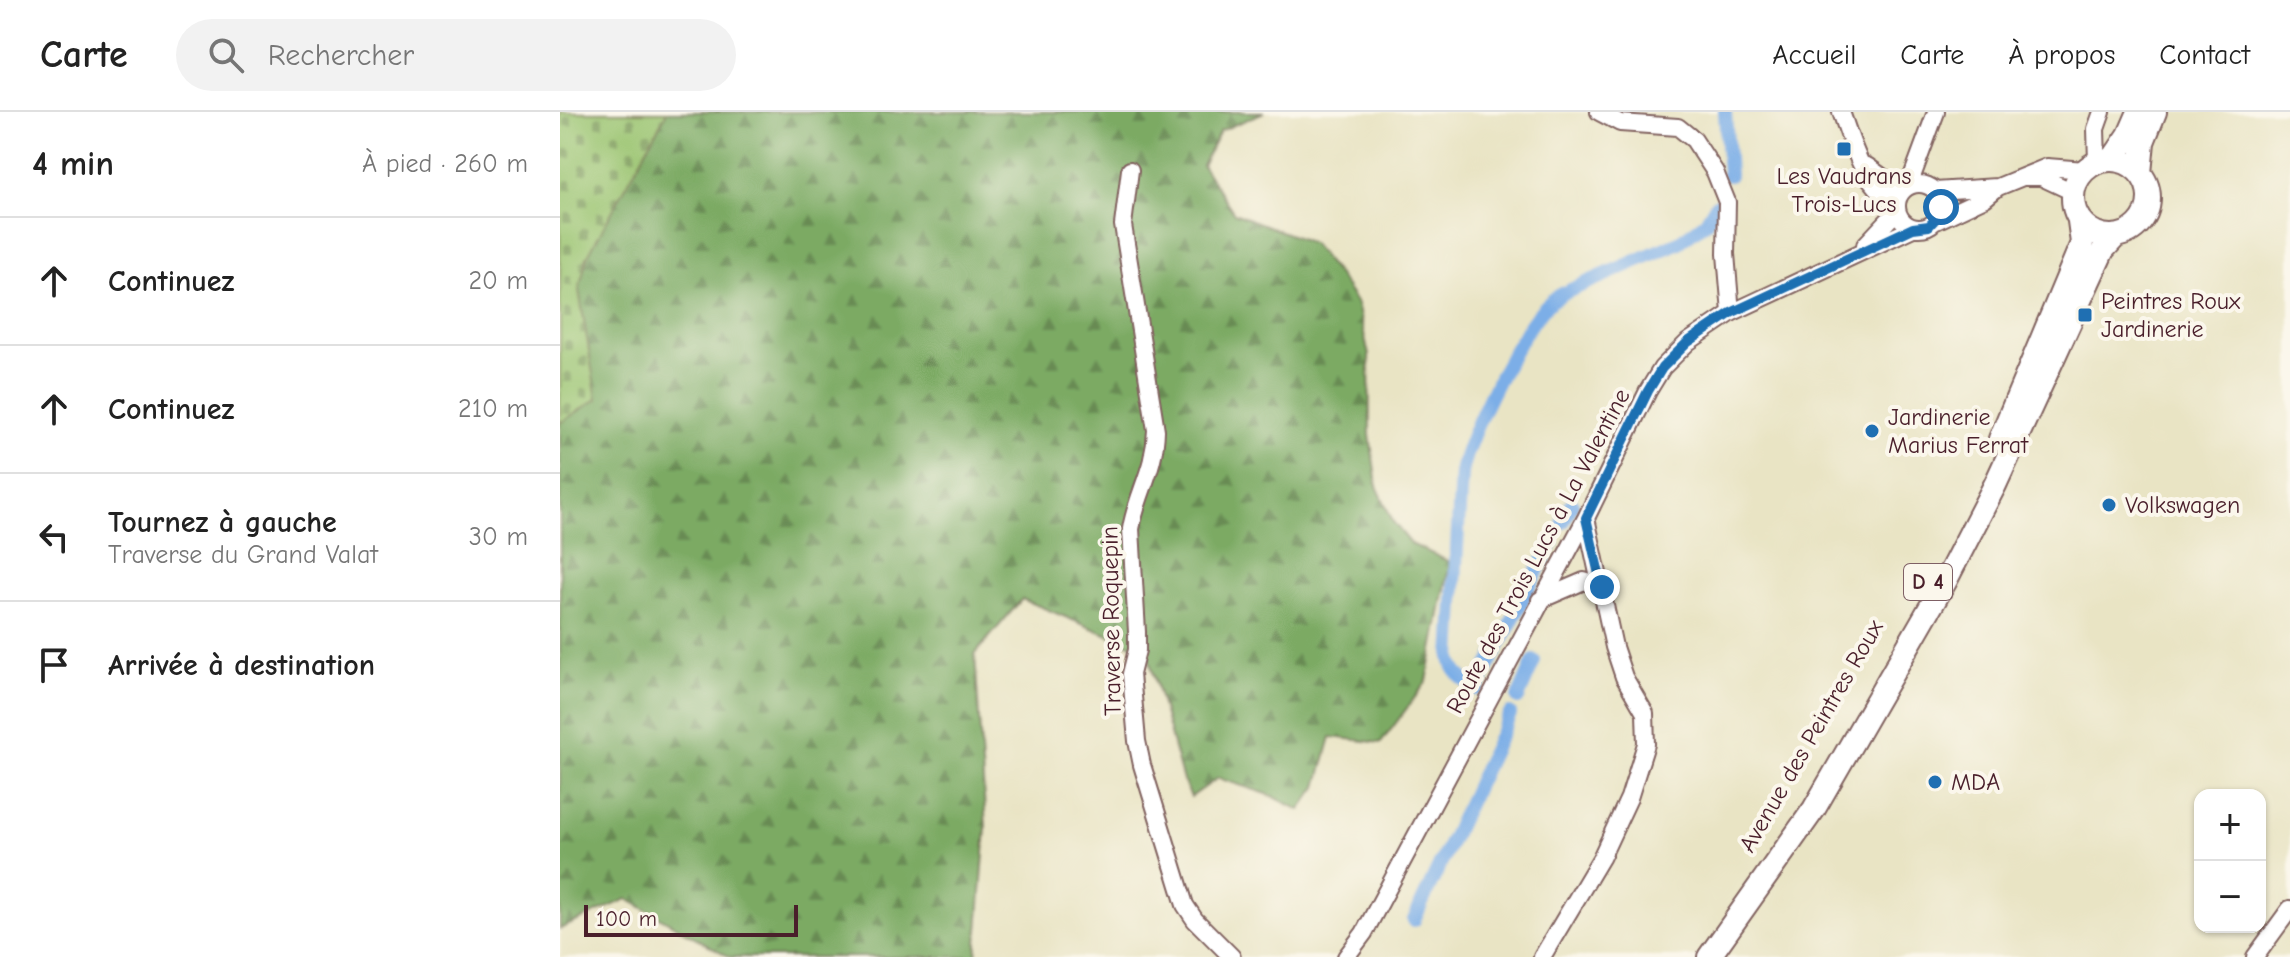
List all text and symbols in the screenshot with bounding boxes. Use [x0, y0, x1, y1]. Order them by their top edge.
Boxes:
search box [176, 19, 736, 91]
text: Carte [40, 33, 128, 77]
icon: search [204, 33, 248, 77]
text: Rechercher [268, 38, 414, 73]
text: Accueil [1772, 39, 1856, 71]
text: Carte [1900, 39, 1964, 71]
text: À propos [2008, 39, 2115, 71]
text: Contact [2159, 39, 2250, 71]
marker: Les Vaudrans Trois-Lucs [1835, 140, 1853, 158]
text: 4 min [32, 144, 114, 184]
text: À pied · 260 m [362, 149, 528, 179]
place label: Les Vaudrans Trois-Lucs [1776, 162, 1912, 218]
route start [1923, 189, 1959, 225]
icon: ahead [32, 259, 76, 303]
text: Continuez [108, 264, 234, 299]
text: 20 m [468, 266, 528, 296]
place label: Peintres Roux Jardinerie [2101, 287, 2241, 343]
marker: Peintres Roux Jardinerie [2076, 306, 2094, 324]
street label: Route des Trois Lucs à La Valentine [1440, 384, 1636, 718]
icon: ahead [32, 387, 76, 431]
text: Continuez [108, 392, 234, 427]
text: 210 m [458, 394, 528, 424]
place label: Jardinerie Marius Ferrat [1888, 403, 2029, 459]
marker: Jardinerie Marius Ferrat [1863, 422, 1881, 440]
place label: Volkswagen [2125, 491, 2240, 519]
marker: Volkswagen [2100, 496, 2118, 514]
text: Tournez à gauche [108, 505, 337, 540]
icon: left [32, 515, 76, 559]
text: 30 m [469, 522, 528, 552]
street label: Traverse Roquepin [1095, 526, 1127, 716]
text: Traverse du Grand Valat [108, 540, 378, 570]
road number: D 4 [1904, 564, 1952, 600]
route end [1584, 569, 1620, 605]
street label: Avenue des Peintres Roux [1733, 614, 1889, 857]
icon: arrive [32, 643, 76, 687]
text: Arrivée à destination [108, 648, 375, 683]
place label: MDA [1951, 768, 2000, 796]
marker: MDA [1926, 773, 1944, 791]
map controls [2194, 789, 2266, 933]
button: + [2194, 789, 2266, 861]
button: − [2194, 861, 2266, 933]
scale bar [584, 901, 798, 937]
text: 100 m [596, 906, 657, 932]

